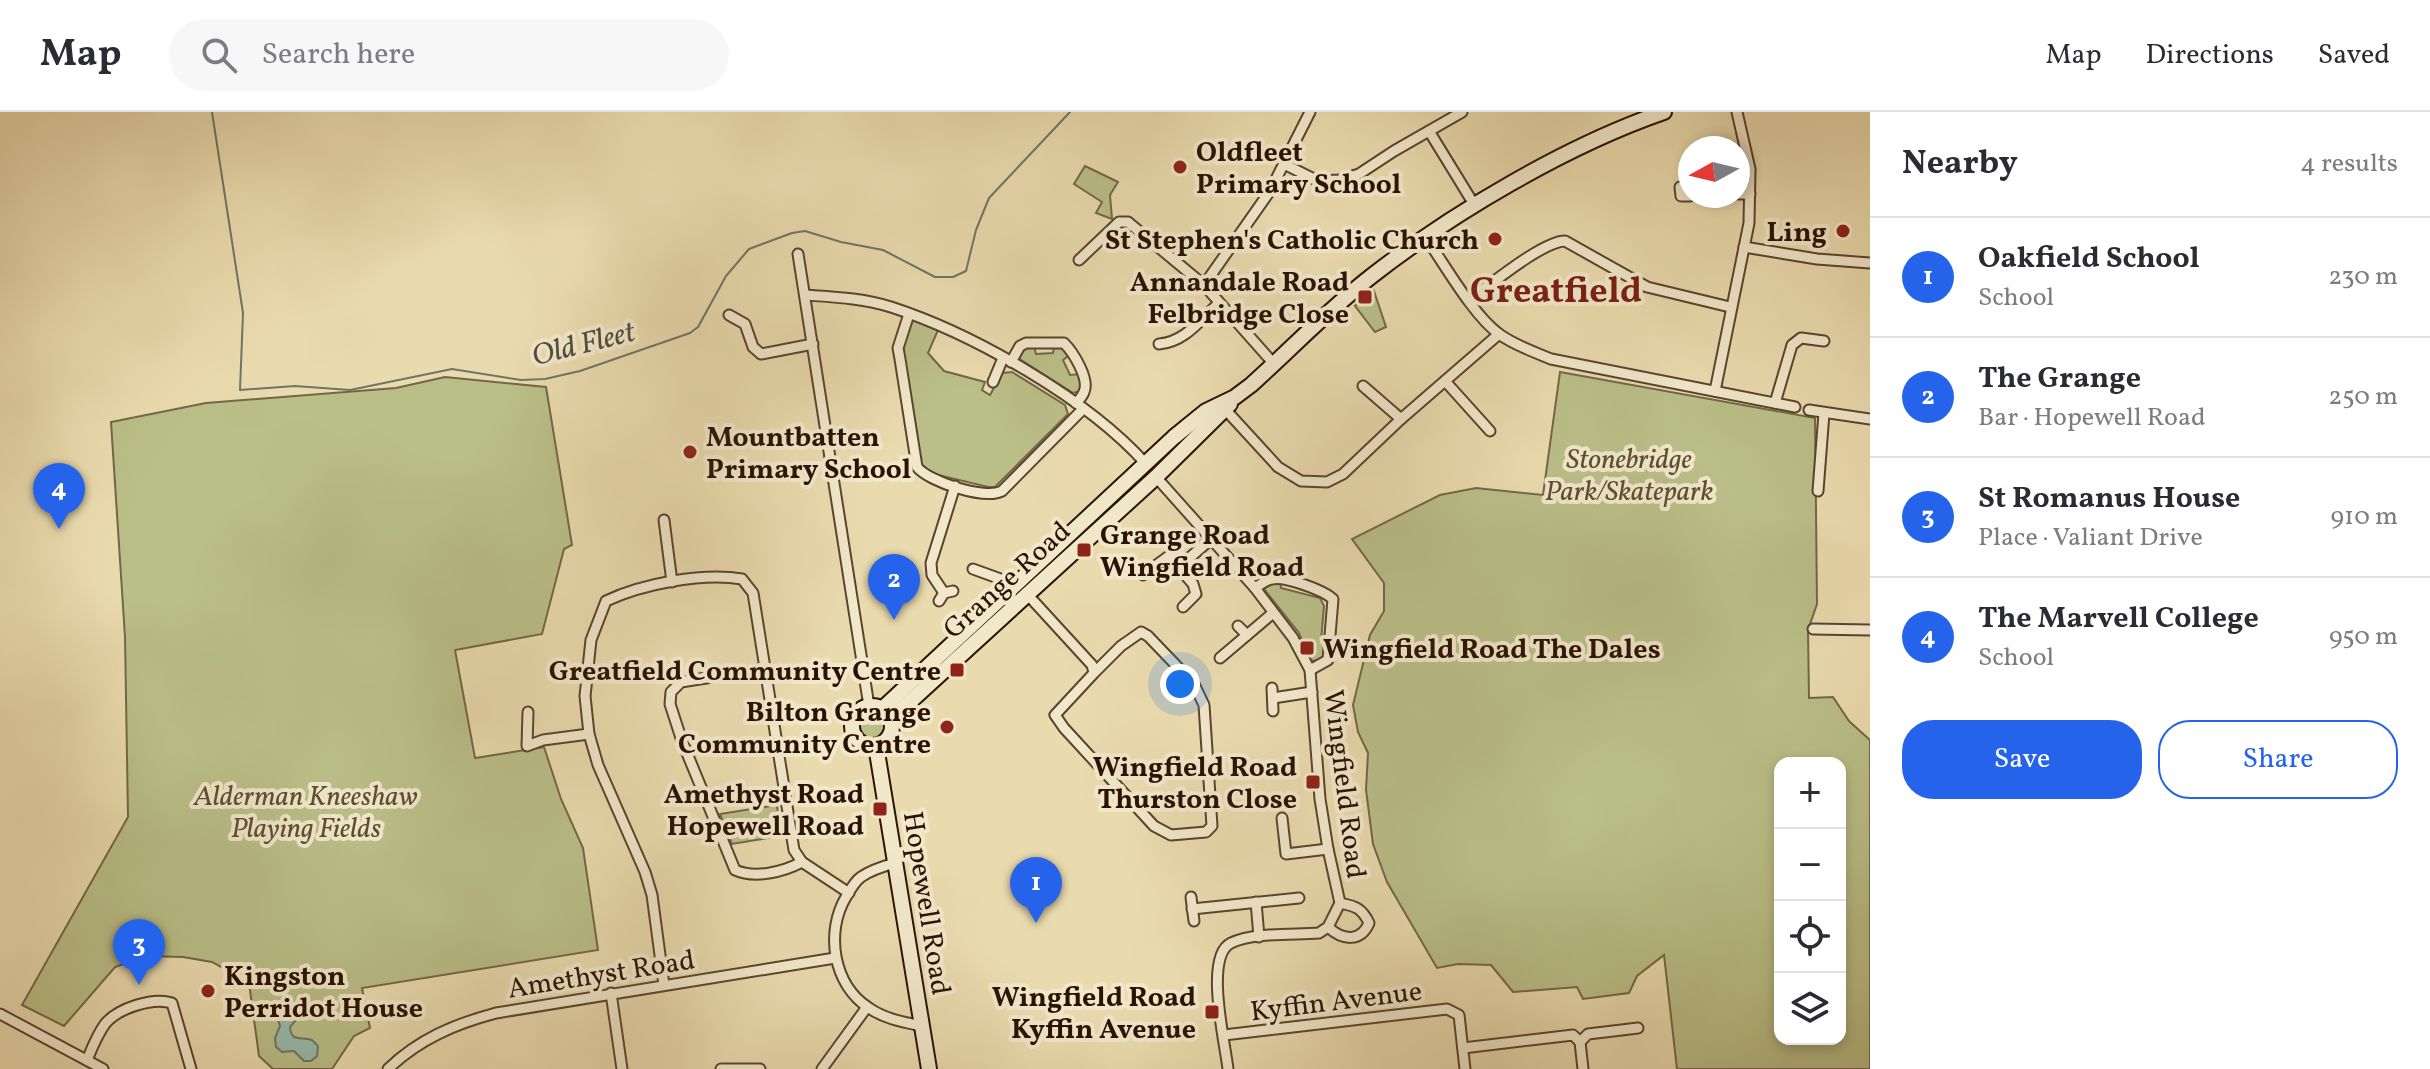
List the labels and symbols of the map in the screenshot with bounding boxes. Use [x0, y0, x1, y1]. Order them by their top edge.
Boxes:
place label: Oldfleet Primary School [1196, 134, 1401, 205]
north arrow [1678, 136, 1750, 208]
marker: Oldfleet Primary School [1171, 158, 1189, 176]
place label: Ling [1766, 214, 1827, 253]
place label: St Stephen's Catholic Church [1105, 222, 1479, 261]
marker: Ling [1834, 222, 1852, 240]
marker: St Stephen's Catholic Church [1486, 230, 1504, 248]
place label: Annandale Road Felbridge Close [1130, 264, 1349, 335]
district label: Greatfield [1470, 268, 1642, 318]
marker: Annandale Road Felbridge Close [1356, 288, 1374, 306]
water label: Old Fleet [528, 312, 641, 378]
place label: Mountbatten Primary School [706, 419, 911, 490]
park label: Stonebridge Park/Skatepark [1545, 441, 1713, 512]
marker: Mountbatten Primary School [681, 443, 699, 461]
pin: 4 [33, 463, 85, 529]
street label: Grange Road [935, 513, 1080, 649]
place label: Grange Road Wingfield Road [1100, 517, 1304, 588]
marker: Grange Road Wingfield Road [1075, 541, 1093, 559]
pin: 2 [868, 554, 920, 620]
place label: Wingfield Road The Dales [1323, 631, 1661, 670]
marker: Wingfield Road The Dales [1298, 639, 1316, 657]
place label: Greatfield Community Centre [549, 653, 941, 692]
marker: Greatfield Community Centre [948, 661, 966, 679]
your location [1160, 664, 1200, 704]
street label: Wingfield Road [1313, 687, 1374, 881]
place label: Bilton Grange Community Centre [678, 694, 931, 765]
marker: Bilton Grange Community Centre [938, 718, 956, 736]
place label: Wingfield Road Thurston Close [1093, 749, 1297, 820]
marker: Wingfield Road Thurston Close [1304, 773, 1322, 791]
place label: Amethyst Road Hopewell Road [664, 776, 864, 847]
park label: Alderman Kneeshaw Playing Fields [193, 778, 418, 849]
marker: Amethyst Road Hopewell Road [871, 800, 889, 818]
street label: Hopewell Road [892, 809, 959, 998]
pin: 1 [1010, 857, 1062, 923]
pin: 3 [113, 919, 165, 985]
street label: Amethyst Road [505, 941, 698, 1010]
place label: Kingston Perridot House [224, 958, 423, 1029]
street label: Kyffin Avenue [1248, 973, 1424, 1032]
place label: Wingfield Road Kyffin Avenue [992, 979, 1196, 1050]
marker: Kingston Perridot House [199, 982, 217, 1000]
marker: Wingfield Road Kyffin Avenue [1203, 1003, 1221, 1021]

